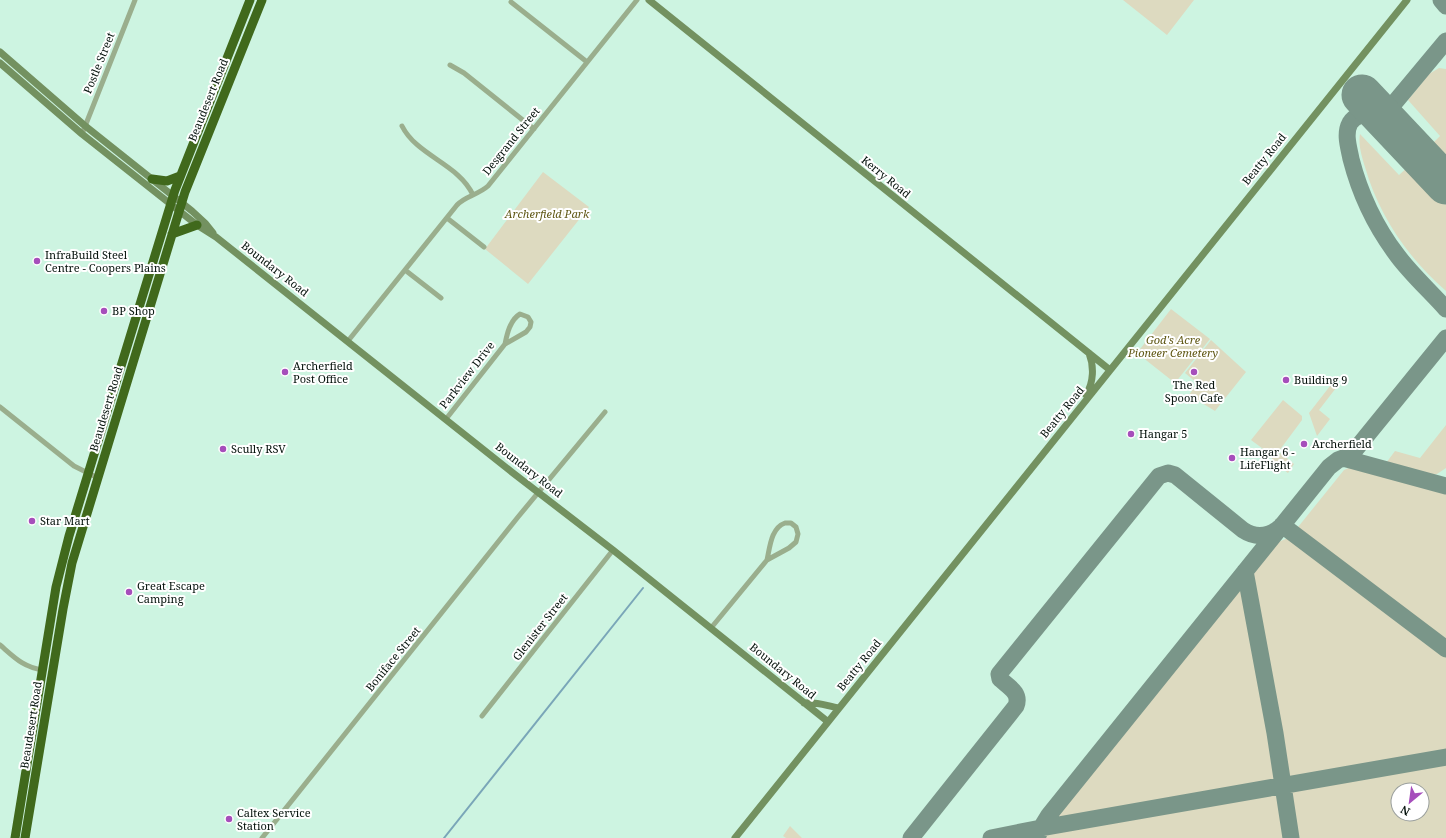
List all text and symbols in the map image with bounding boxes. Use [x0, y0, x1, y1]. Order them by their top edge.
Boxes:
street label: Postle Street [79, 30, 118, 96]
street label: Beaudesert Road [184, 56, 231, 143]
street label: Desgrand Street [479, 104, 543, 178]
street label: Beatty Road [1238, 129, 1289, 188]
street label: Kerry Road [859, 152, 914, 201]
park label: Archerfield Park [504, 206, 590, 221]
street label: Boundary Road [239, 238, 312, 300]
place label: InfraBuild Steel Centre - Coopers Plains [45, 247, 166, 275]
marker: InfraBuild Steel Centre - Coopers Plains [32, 256, 42, 266]
place label: BP Shop [112, 303, 155, 318]
marker: BP Shop [99, 306, 109, 316]
park label: God's Acre Pioneer Cemetery [1127, 332, 1218, 360]
street label: Parkview Drive [436, 338, 498, 411]
place label: Archerfield Post Office [293, 358, 353, 386]
street label: Beaudesert Road [85, 364, 126, 453]
marker: Archerfield Post Office [280, 367, 290, 377]
marker: The Red Spoon Cafe [1189, 367, 1199, 377]
place label: Building 9 [1294, 372, 1347, 387]
marker: Building 9 [1281, 375, 1291, 385]
place label: The Red Spoon Cafe [1165, 377, 1223, 405]
street label: Beatty Road [1036, 382, 1087, 441]
place label: Hangar 5 [1139, 426, 1187, 441]
marker: Hangar 5 [1126, 429, 1136, 439]
place label: Archerfield [1312, 436, 1372, 451]
street label: Boundary Road [493, 439, 566, 501]
marker: Archerfield [1299, 439, 1309, 449]
place label: Scully RSV [231, 441, 286, 456]
marker: Scully RSV [218, 444, 228, 454]
place label: Hangar 6 - LifeFlight [1240, 444, 1295, 472]
marker: Hangar 6 - LifeFlight [1227, 453, 1237, 463]
place label: Star Mart [40, 513, 90, 528]
marker: Star Mart [27, 516, 37, 526]
place label: Great Escape Camping [137, 578, 205, 606]
marker: Great Escape Camping [124, 587, 134, 597]
street label: Glenister Street [509, 590, 571, 663]
street label: Boniface Street [362, 623, 423, 694]
street label: Beatty Road [833, 635, 884, 694]
street label: Boundary Road [747, 639, 820, 702]
street label: Beaudesert Road [16, 680, 45, 770]
north arrow [1390, 782, 1430, 822]
text: N [1397, 802, 1412, 820]
place label: Caltex Service Station [237, 805, 311, 833]
marker: Caltex Service Station [224, 814, 234, 824]

